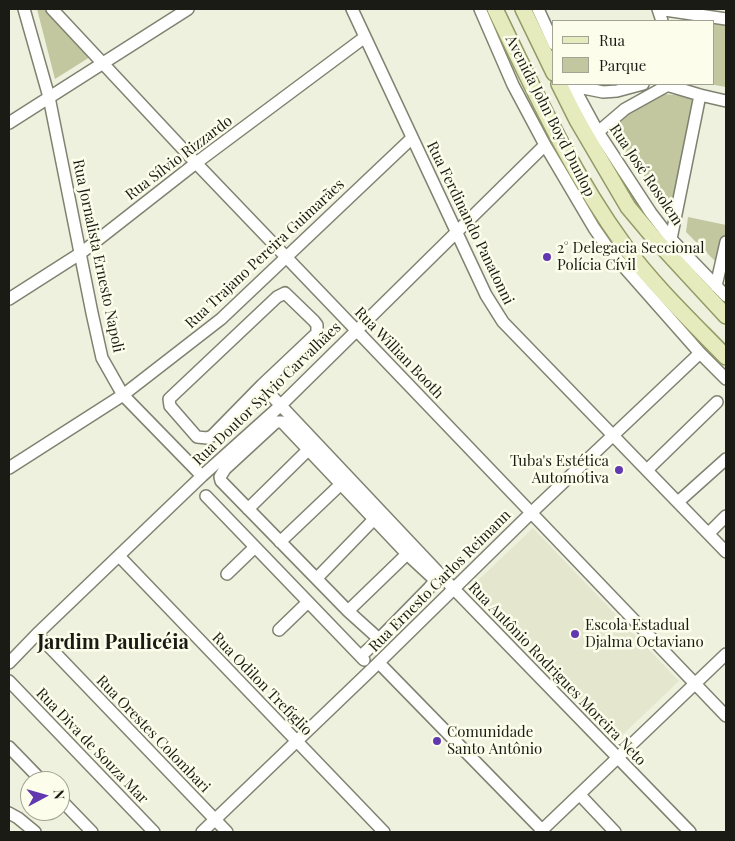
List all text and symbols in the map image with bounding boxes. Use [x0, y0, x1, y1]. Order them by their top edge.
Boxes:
legend [552, 20, 715, 85]
text: Rua [599, 30, 625, 50]
street label: Avenida John Boyd Dunlop [501, 32, 599, 200]
text: Parque [599, 55, 646, 75]
street label: Rua Sílvio Rizzardo [122, 112, 236, 204]
street label: Rua José Rosolem [605, 121, 687, 229]
street label: Rua Ferdinando Panatonni [423, 138, 517, 308]
street label: Rua Jornalista Ernesto Napoli [69, 158, 127, 354]
street label: Rua Trajano Pereira Guimarães [182, 176, 348, 332]
place label: 2° Delegacia Seccional Polícia Cívil [557, 239, 704, 274]
marker: 2° Delegacia Seccional Polícia Cívil [541, 251, 553, 263]
street label: Rua Willian Booth [351, 303, 447, 403]
street label: Rua Doutor Sylvio Carvalhães [189, 319, 345, 469]
place label: Tuba's Estética Automotiva [510, 452, 609, 487]
marker: Tuba's Estética Automotiva [613, 464, 625, 476]
street label: Rua Ernesto Carlos Reimann [365, 506, 515, 656]
street label: Rua Antônio Rodrigues Moreira Neto [464, 579, 650, 769]
place label: Escola Estadual Djalma Octaviano [585, 616, 704, 651]
marker: Escola Estadual Djalma Octaviano [569, 628, 581, 640]
street label: Rua Odilon Trefíglio [208, 629, 316, 739]
district label: Jardim Paulicéia [37, 631, 189, 655]
street label: Rua Orestes Colombari [92, 672, 214, 796]
street label: Rua Diva de Souza Mar [32, 684, 152, 808]
place label: Comunidade Santo Antônio [447, 723, 542, 758]
marker: Comunidade Santo Antônio [431, 735, 443, 747]
north arrow [20, 771, 70, 821]
text: N [49, 788, 69, 800]

